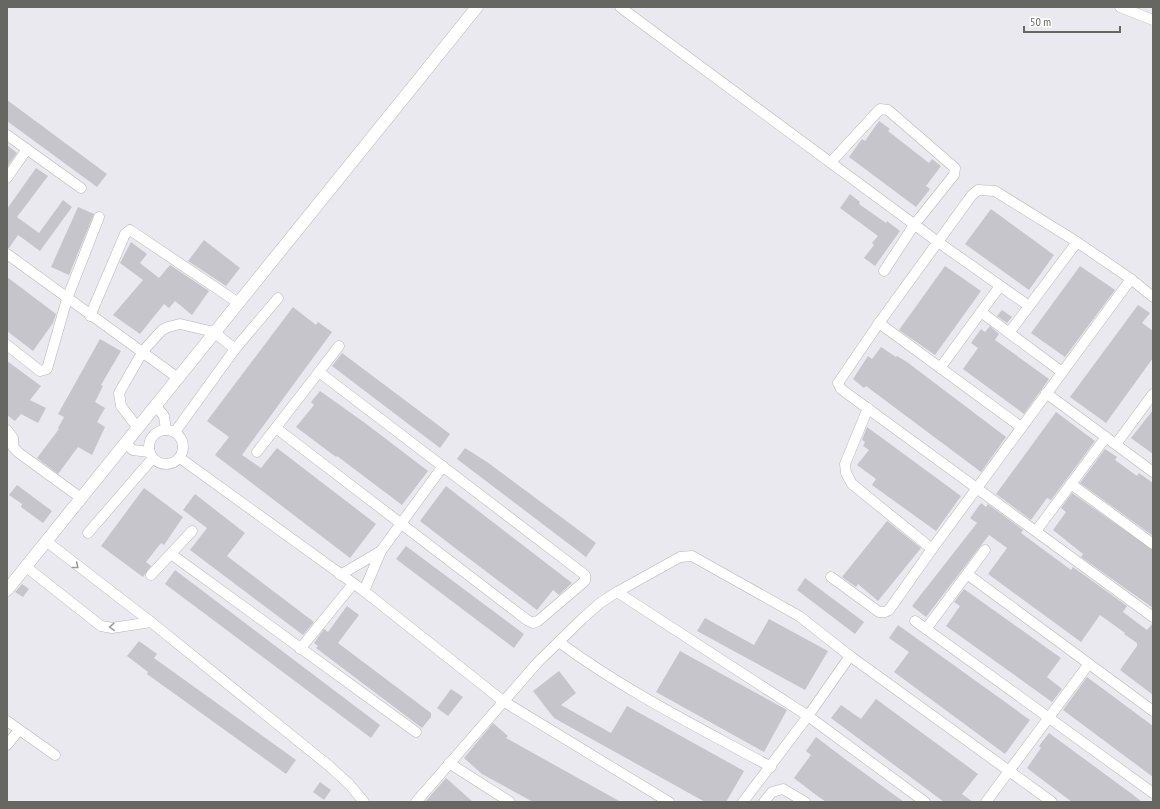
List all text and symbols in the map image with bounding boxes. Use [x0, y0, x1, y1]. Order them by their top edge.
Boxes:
scale bar [1024, 8, 1120, 34]
text: 50 m [1030, 14, 1051, 29]
one-way arrow [72, 561, 79, 568]
one-way arrow [109, 623, 115, 632]

